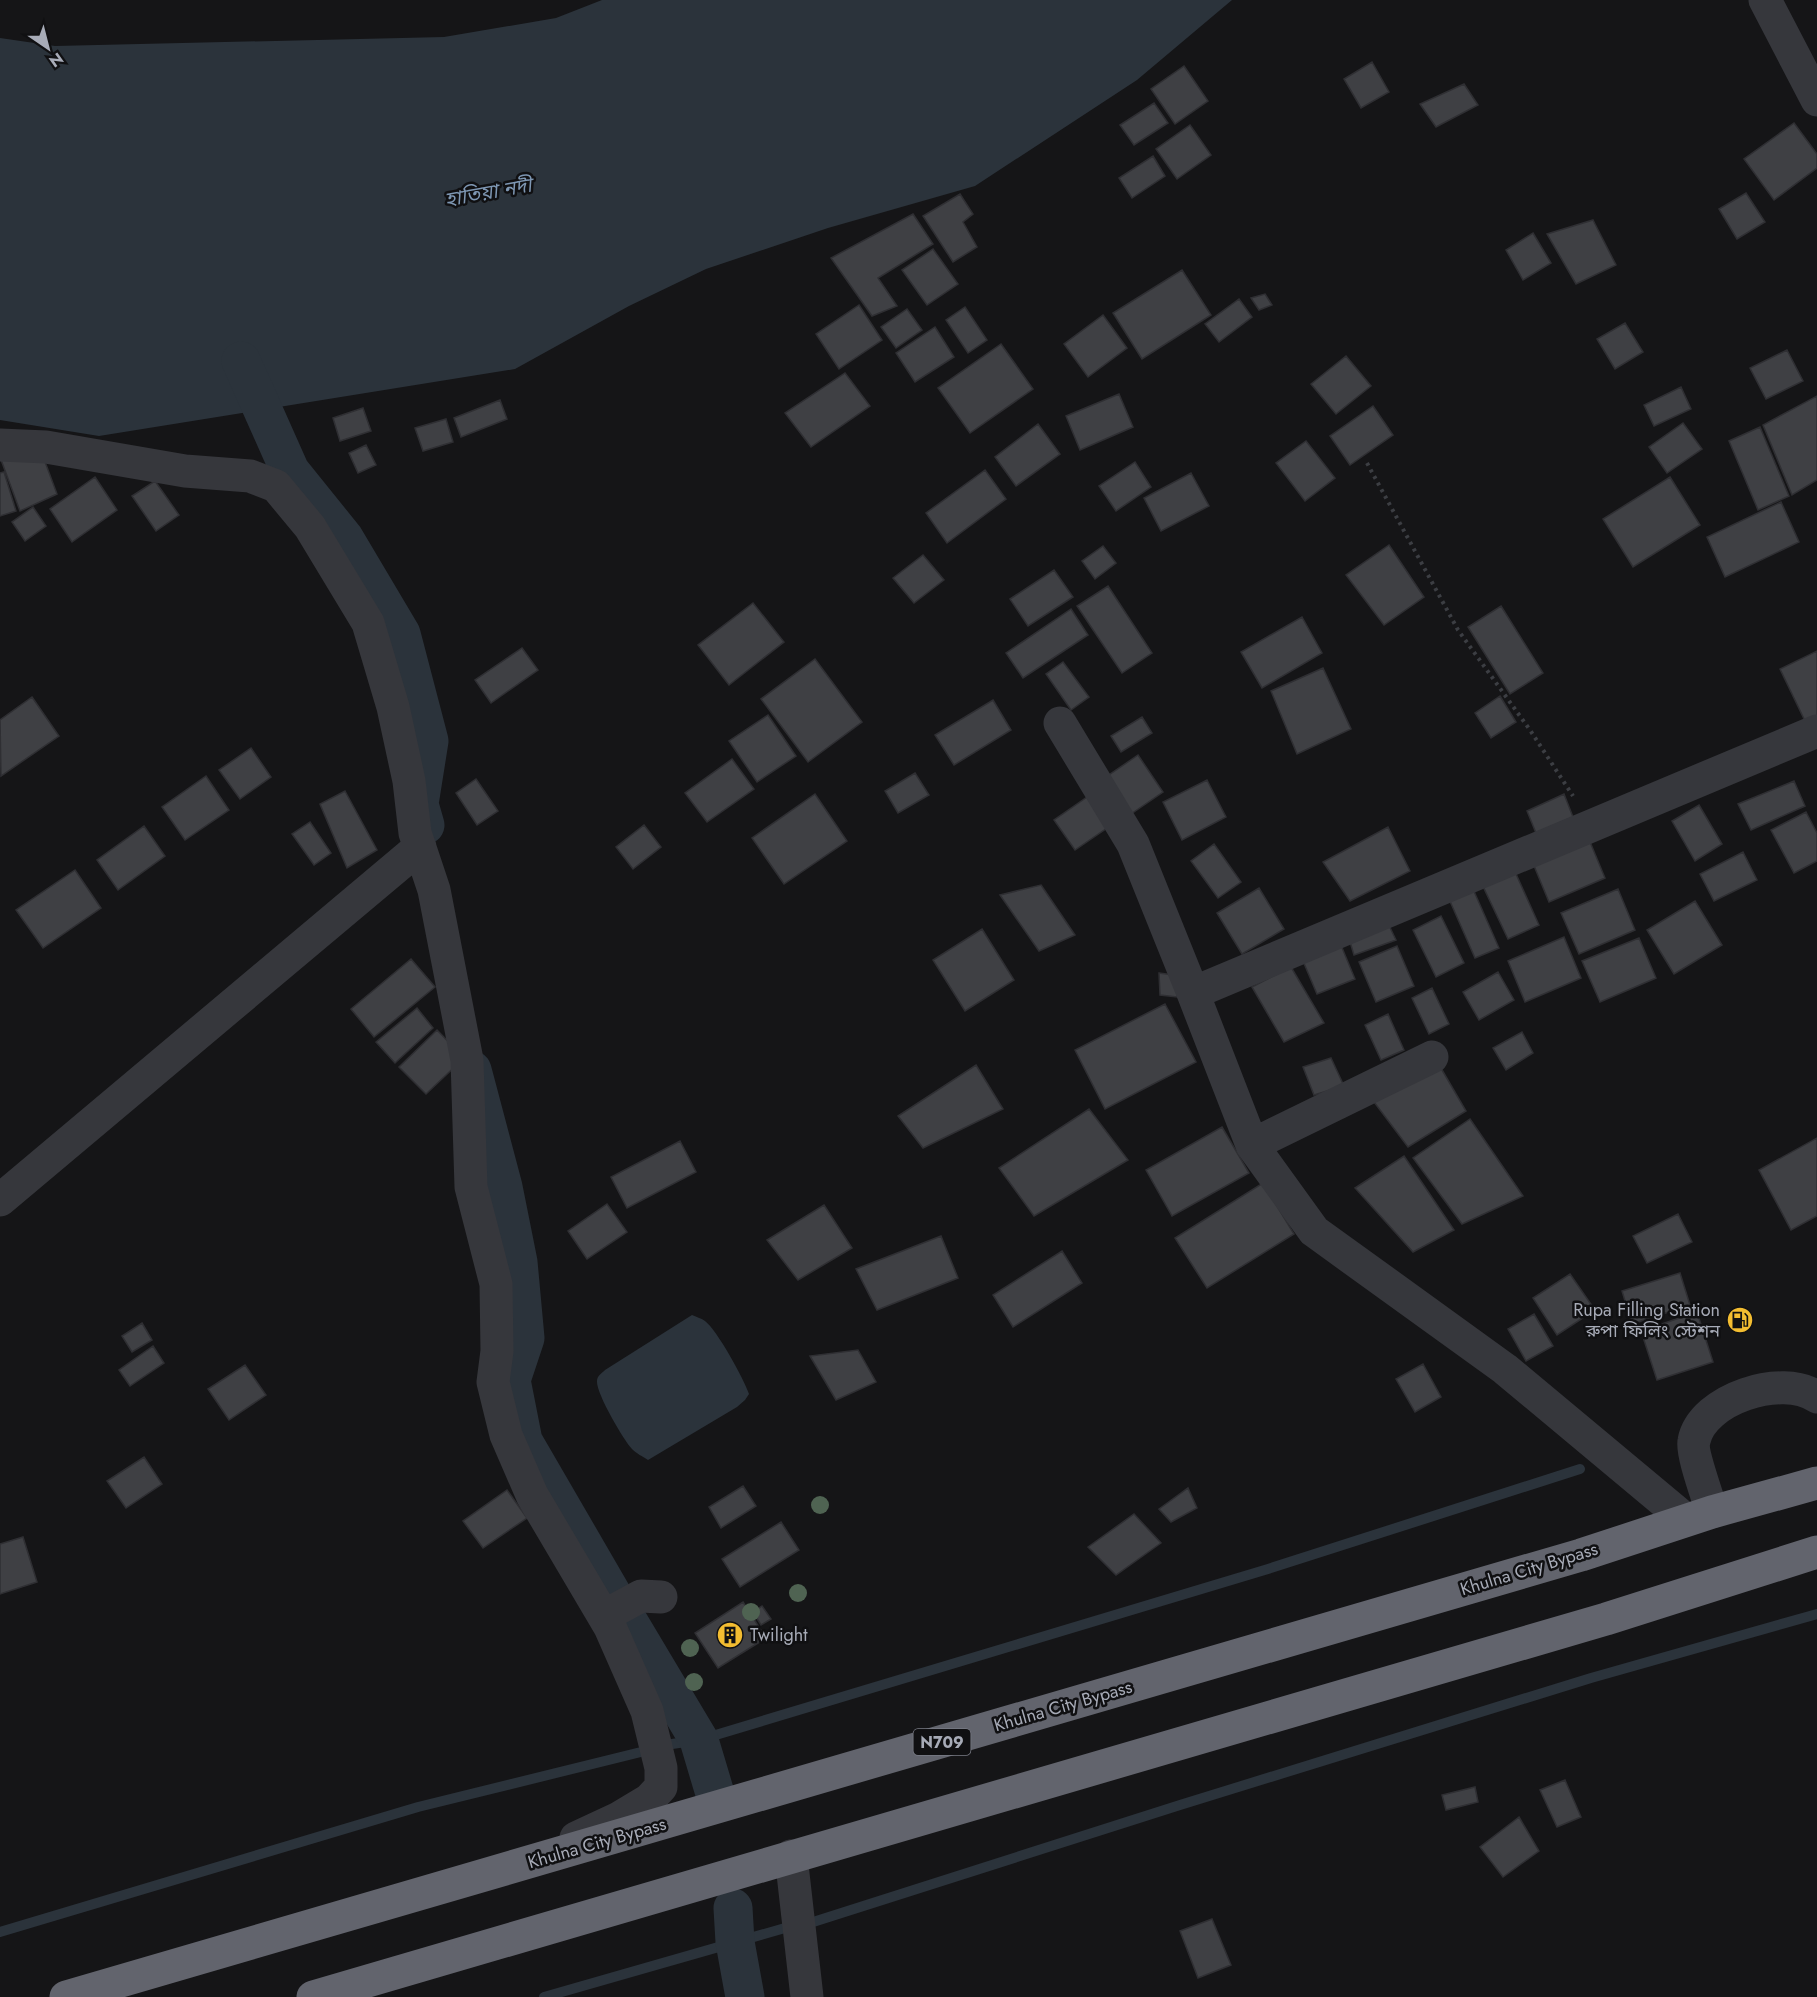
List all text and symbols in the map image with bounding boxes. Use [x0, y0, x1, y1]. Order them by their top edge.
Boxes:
north arrow [18, 18, 78, 78]
text: N [45, 47, 68, 73]
water label: হাতিয়া নদী [442, 170, 537, 214]
place label: Rupa Filling Station রুপা ফিলিং স্টেশন [1573, 1297, 1721, 1344]
fuel station icon: Rupa Filling Station রুপা ফিলিং স্টেশন [1725, 1305, 1755, 1335]
street label: Khulna City Bypass [1457, 1536, 1601, 1602]
building icon: Twilight [715, 1620, 745, 1650]
place label: Twilight [750, 1622, 808, 1648]
street label: Khulna City Bypass [991, 1674, 1135, 1738]
road number: N709 [914, 1729, 970, 1755]
street label: Khulna City Bypass [525, 1811, 669, 1875]

